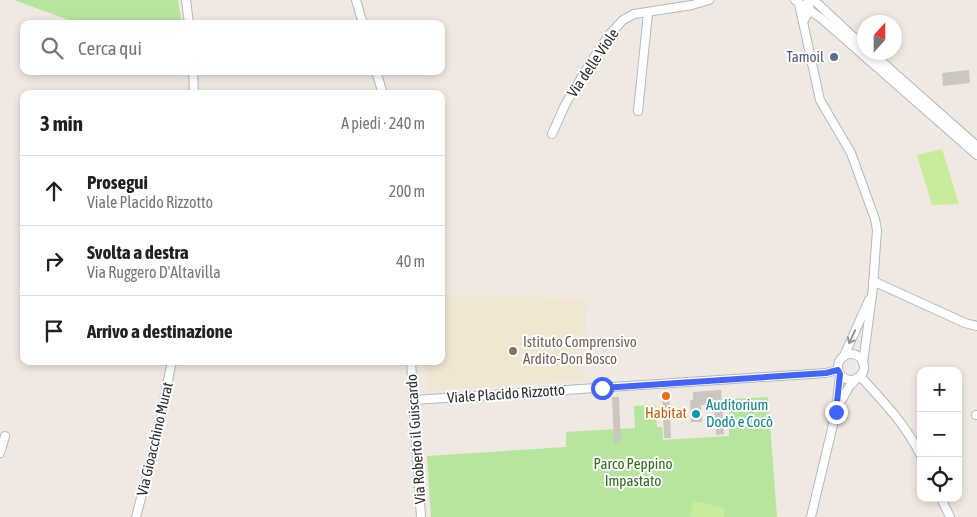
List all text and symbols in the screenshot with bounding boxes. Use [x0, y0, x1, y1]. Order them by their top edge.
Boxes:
north arrow [857, 15, 902, 60]
search box [20, 20, 445, 75]
street label: Via delle Viole [563, 25, 622, 100]
icon: search [38, 34, 66, 62]
text: Cerca qui [78, 37, 142, 59]
place label: Tamoil [786, 48, 824, 65]
marker: Tamoil [828, 51, 840, 63]
text: 3 min [40, 111, 83, 135]
text: A piedi · 240 m [341, 114, 425, 132]
text: Prosegui [87, 171, 148, 193]
icon: ahead [40, 177, 68, 205]
text: 200 m [389, 182, 425, 200]
text: Viale Placido Rizzotto [87, 193, 213, 211]
text: Svolta a destra [87, 241, 189, 263]
icon: right [40, 247, 68, 275]
text: 40 m [396, 252, 425, 270]
text: Via Ruggero D'Altavilla [87, 263, 221, 281]
icon: arrive [40, 317, 68, 345]
text: Arrivo a destinazione [87, 320, 233, 342]
one-way arrow [847, 330, 857, 345]
place label: Istituto Comprensivo Ardito-Don Bosco [523, 333, 637, 367]
marker: Istituto Comprensivo Ardito-Don Bosco [507, 345, 519, 357]
map controls [917, 367, 962, 502]
button: + [917, 367, 962, 412]
street label: Via Roberto il Guiscardo [402, 373, 429, 505]
route start [591, 377, 614, 400]
street label: Via Gioacchino Murat [133, 380, 176, 497]
street label: Viale Placido Rizzotto [446, 381, 566, 406]
marker: Habitat [660, 390, 672, 402]
place label: Auditorium Dodò e Cocò [706, 396, 773, 430]
route end [825, 401, 848, 424]
place label: Habitat [645, 404, 687, 421]
marker: Auditorium Dodò e Cocò [690, 408, 702, 420]
button: − [917, 412, 962, 457]
park label: Parco Peppino Impastato [593, 455, 673, 489]
button: locate [917, 457, 962, 502]

